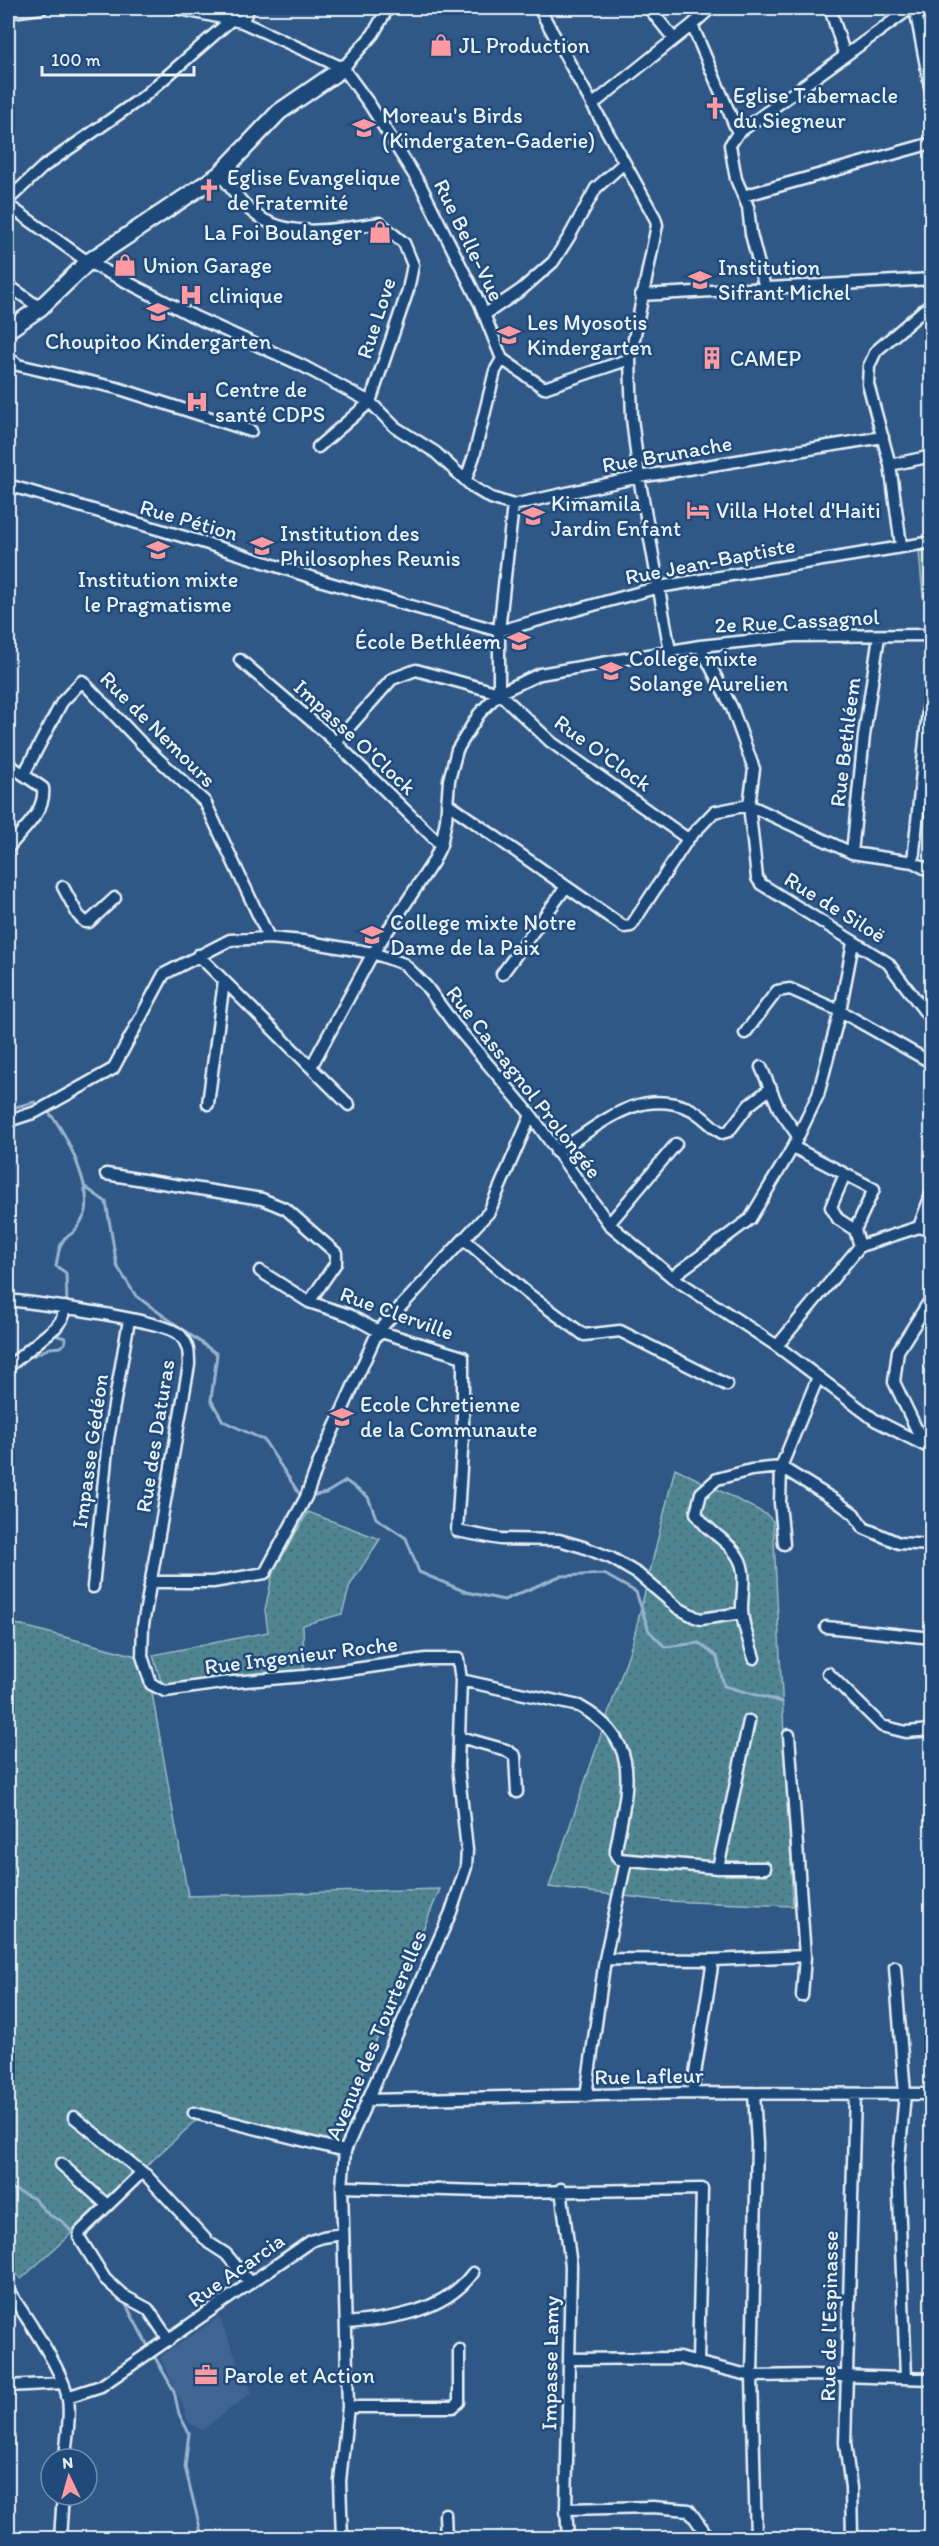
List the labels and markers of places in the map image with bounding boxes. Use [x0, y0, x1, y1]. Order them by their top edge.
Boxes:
shop icon: JL Production [428, 32, 454, 58]
place label: JL Production [459, 32, 590, 59]
place label: Eglise Tabernacle du Siegneur [733, 82, 898, 134]
church icon: Eglise Tabernacle du Siegneur [702, 95, 728, 121]
place label: Moreau's Birds (Kindergaten-Gaderie) [382, 102, 595, 154]
school or university icon: Moreau's Birds (Kindergaten-Gaderie) [351, 115, 377, 141]
place label: Eglise Evangelique de Fraternité [227, 164, 400, 216]
church icon: Eglise Evangelique de Fraternité [196, 177, 222, 203]
place label: La Foi Boulanger [204, 219, 362, 246]
shop icon: La Foi Boulanger [367, 219, 393, 245]
shop icon: Union Garage [112, 252, 138, 278]
place label: Union Garage [143, 252, 272, 279]
place label: Institution Sifrant Michel [718, 254, 850, 306]
school or university icon: Institution Sifrant Michel [687, 267, 713, 293]
hospital icon: clinique [178, 282, 204, 308]
place label: clinique [209, 282, 283, 309]
school or university icon: Choupitoo Kindergarten [145, 299, 171, 325]
place label: Les Myosotis Kindergarten [527, 309, 653, 361]
school or university icon: Les Myosotis Kindergarten [496, 322, 522, 348]
place label: Choupitoo Kindergarten [45, 328, 272, 355]
building icon: CAMEP [699, 345, 725, 371]
place label: CAMEP [730, 345, 801, 372]
place label: Centre de santé CDPS [215, 376, 325, 428]
hospital icon: Centre de santé CDPS [184, 389, 210, 415]
place label: Kimamila Jardin Enfant [551, 490, 681, 542]
hotel icon: Villa Hotel d'Haiti [685, 497, 711, 523]
place label: Villa Hotel d'Haiti [716, 497, 881, 524]
school or university icon: Kimamila Jardin Enfant [520, 503, 546, 529]
place label: Institution des Philosophes Reunis [280, 520, 461, 572]
school or university icon: Institution des Philosophes Reunis [249, 533, 275, 559]
school or university icon: Institution mixte le Pragmatisme [145, 537, 171, 563]
place label: Institution mixte le Pragmatisme [78, 566, 238, 618]
place label: École Bethléem [355, 628, 501, 655]
school or university icon: École Bethléem [506, 628, 532, 654]
place label: College mixte Solange Aurelien [629, 645, 789, 697]
school or university icon: College mixte Solange Aurelien [598, 658, 624, 684]
place label: College mixte Notre Dame de la Paix [390, 909, 576, 961]
school or university icon: College mixte Notre Dame de la Paix [359, 922, 385, 948]
place label: Ecole Chretienne de la Communaute [360, 1391, 538, 1443]
school or university icon: Ecole Chretienne de la Communaute [329, 1404, 355, 1430]
office icon: Parole et Action [193, 2362, 219, 2388]
place label: Parole et Action [224, 2362, 375, 2389]

